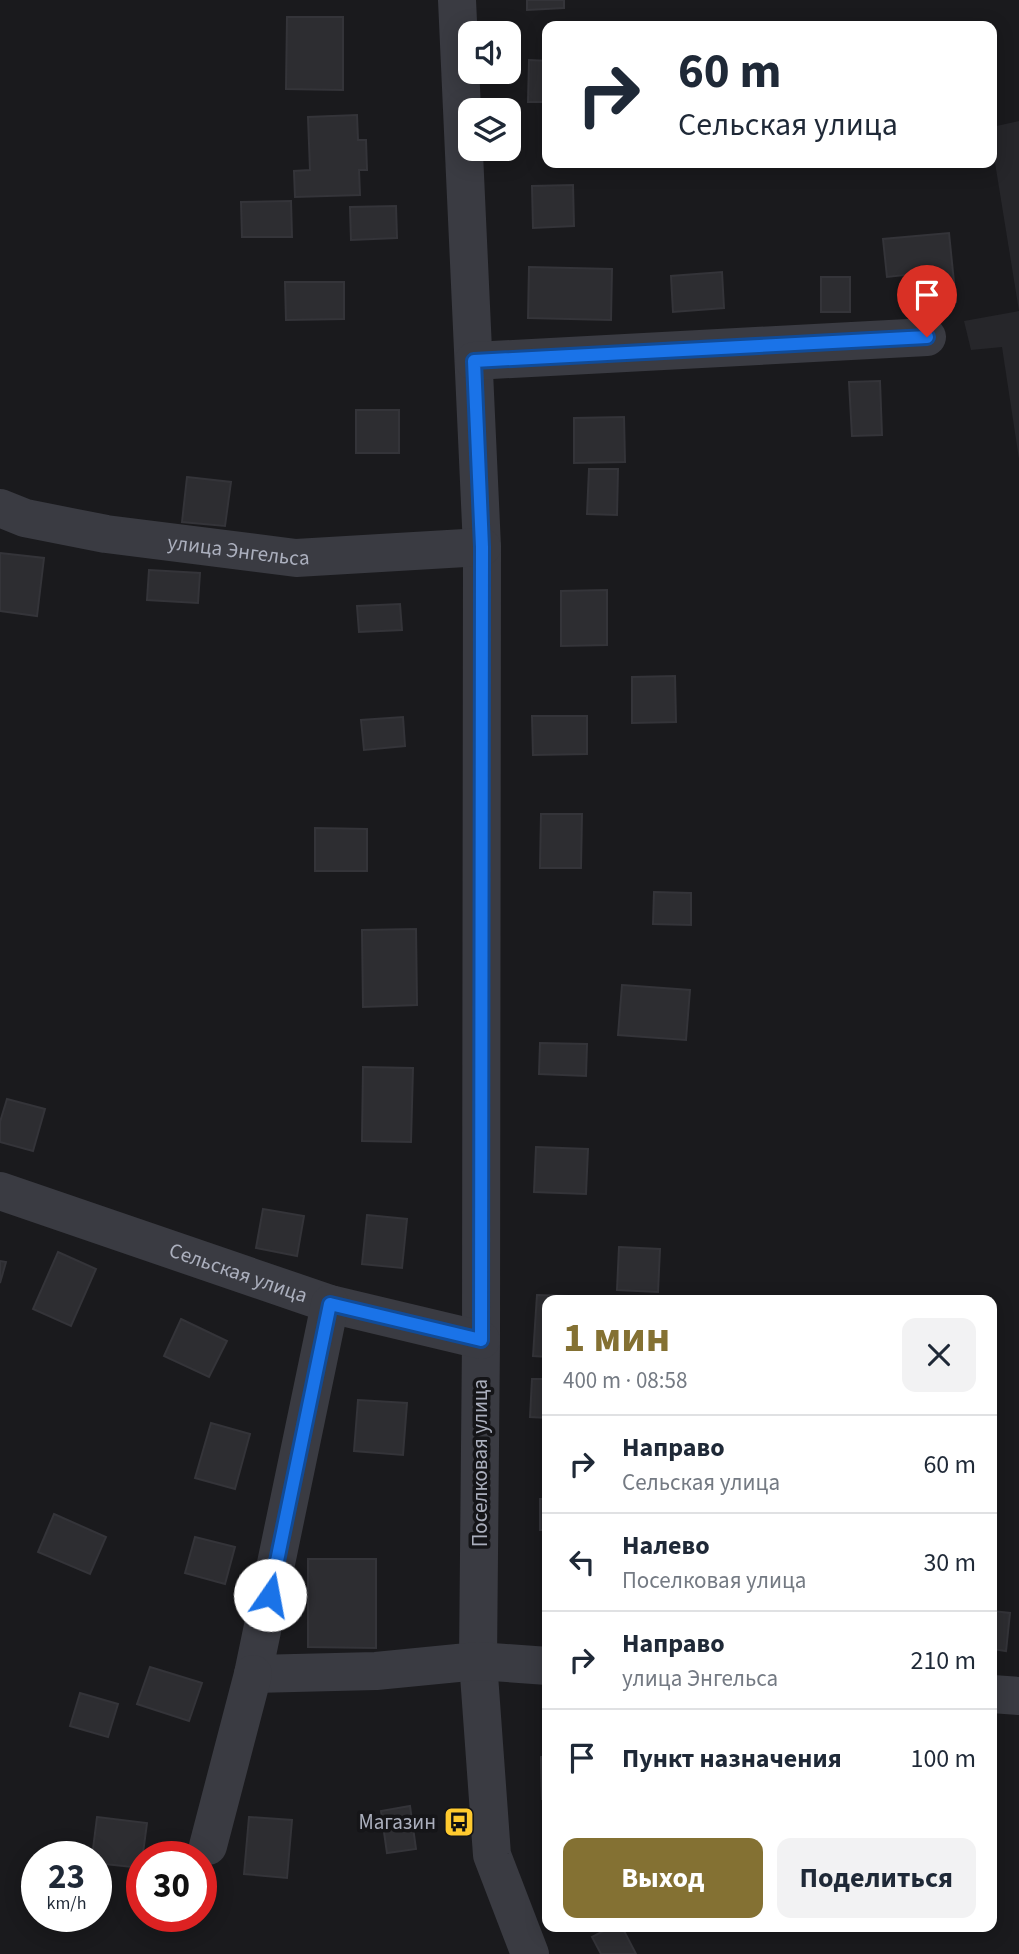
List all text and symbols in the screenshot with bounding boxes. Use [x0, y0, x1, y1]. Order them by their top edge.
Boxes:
map controls [458, 21, 521, 161]
button: sound [458, 21, 521, 84]
text: 60 m [678, 37, 782, 107]
icon: right [563, 49, 654, 140]
button: layers [458, 98, 521, 161]
text: Сельская улица [678, 102, 898, 148]
pin [897, 265, 957, 337]
icon: arrive [908, 276, 946, 314]
street label: улица Энгельса [166, 527, 310, 573]
street label: Сельская улица [165, 1235, 312, 1310]
text: 1 мин [563, 1308, 670, 1368]
button: close [902, 1318, 976, 1392]
text: 400 m · 08:58 [563, 1364, 687, 1397]
street label: Поселковая улица [465, 1379, 495, 1547]
text: Направо [622, 1429, 725, 1466]
icon: right [563, 1445, 601, 1483]
text: 60 m [923, 1446, 976, 1483]
text: Сельская улица [622, 1466, 780, 1499]
text: Налево [622, 1527, 710, 1564]
icon: left [563, 1543, 601, 1581]
text: 30 m [923, 1544, 976, 1581]
position arrow [233, 1558, 307, 1632]
text: Поселковая улица [622, 1564, 806, 1597]
text: Направо [622, 1625, 725, 1662]
icon: right [563, 1641, 601, 1679]
text: 210 m [910, 1642, 976, 1679]
text: улица Энгельса [622, 1662, 778, 1695]
icon: arrive [563, 1739, 601, 1777]
text: Пункт назначения [622, 1740, 842, 1777]
text: 100 m [910, 1740, 976, 1777]
bus stop icon: Магазин [442, 1805, 476, 1839]
place label: Магазин [358, 1807, 436, 1837]
button: Выход [563, 1838, 763, 1918]
button: Поделиться [777, 1838, 976, 1918]
speed limit sign: 30 [126, 1841, 217, 1932]
text: 23 [48, 1852, 85, 1902]
text: km/h [47, 1891, 86, 1916]

